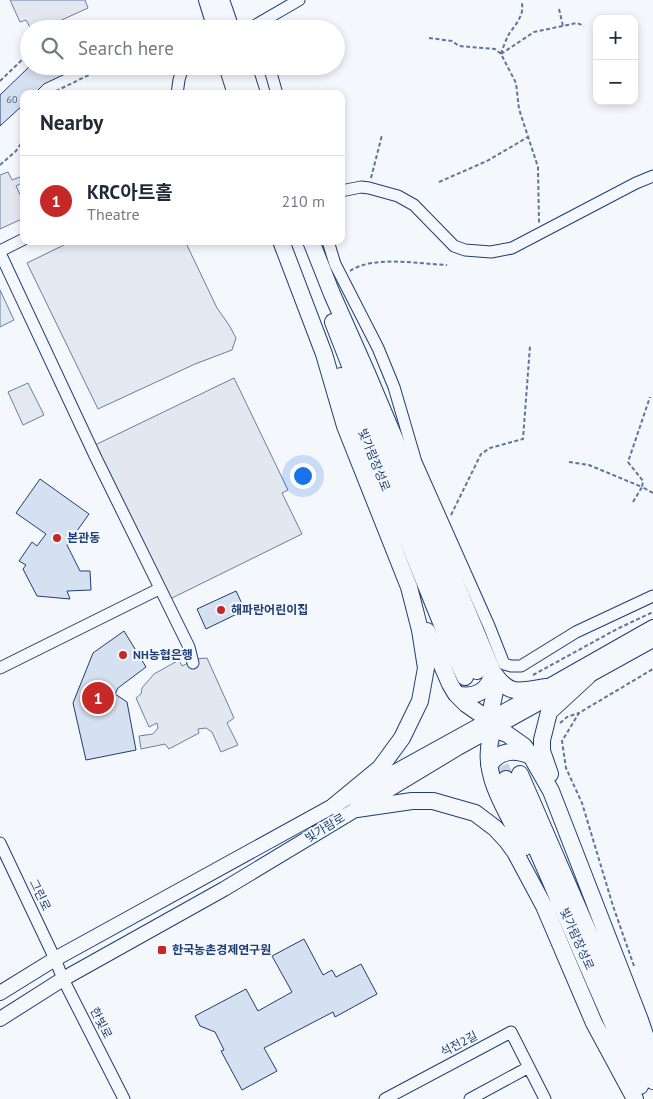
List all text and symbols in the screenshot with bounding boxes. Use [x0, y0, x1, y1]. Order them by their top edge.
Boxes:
map controls [593, 15, 638, 105]
button: + [593, 15, 638, 60]
search box [20, 20, 345, 75]
icon: search [38, 34, 66, 62]
text: Search here [78, 36, 174, 60]
button: − [593, 60, 638, 105]
house number: 60 [7, 93, 18, 106]
text: Nearby [40, 109, 103, 136]
text: KRC아트홀 [87, 180, 173, 204]
text: 1 [51, 191, 61, 211]
text: 210 m [282, 191, 325, 211]
text: Theatre [87, 204, 140, 224]
street label: 빛가람장성로 [355, 426, 394, 493]
your location [290, 463, 316, 489]
place label: 본관동 [67, 530, 100, 545]
marker: 본관동 [51, 532, 63, 544]
place label: 해파란어린이집 [231, 602, 308, 617]
marker: 해파란어린이집 [215, 604, 227, 616]
place label: NH농협은행 [133, 647, 193, 662]
marker: NH농협은행 [117, 649, 129, 661]
pin: 1 [82, 679, 114, 717]
street label: 빛가람로 [302, 810, 348, 845]
street label: 그린로 [26, 877, 54, 913]
street label: 빛가람장성로 [557, 905, 598, 972]
place label: 한국농촌경제연구원 [172, 942, 271, 957]
marker: 한국농촌경제연구원 [156, 944, 168, 956]
street label: 한빛로 [87, 1005, 116, 1041]
street label: 석전2길 [438, 1028, 480, 1059]

